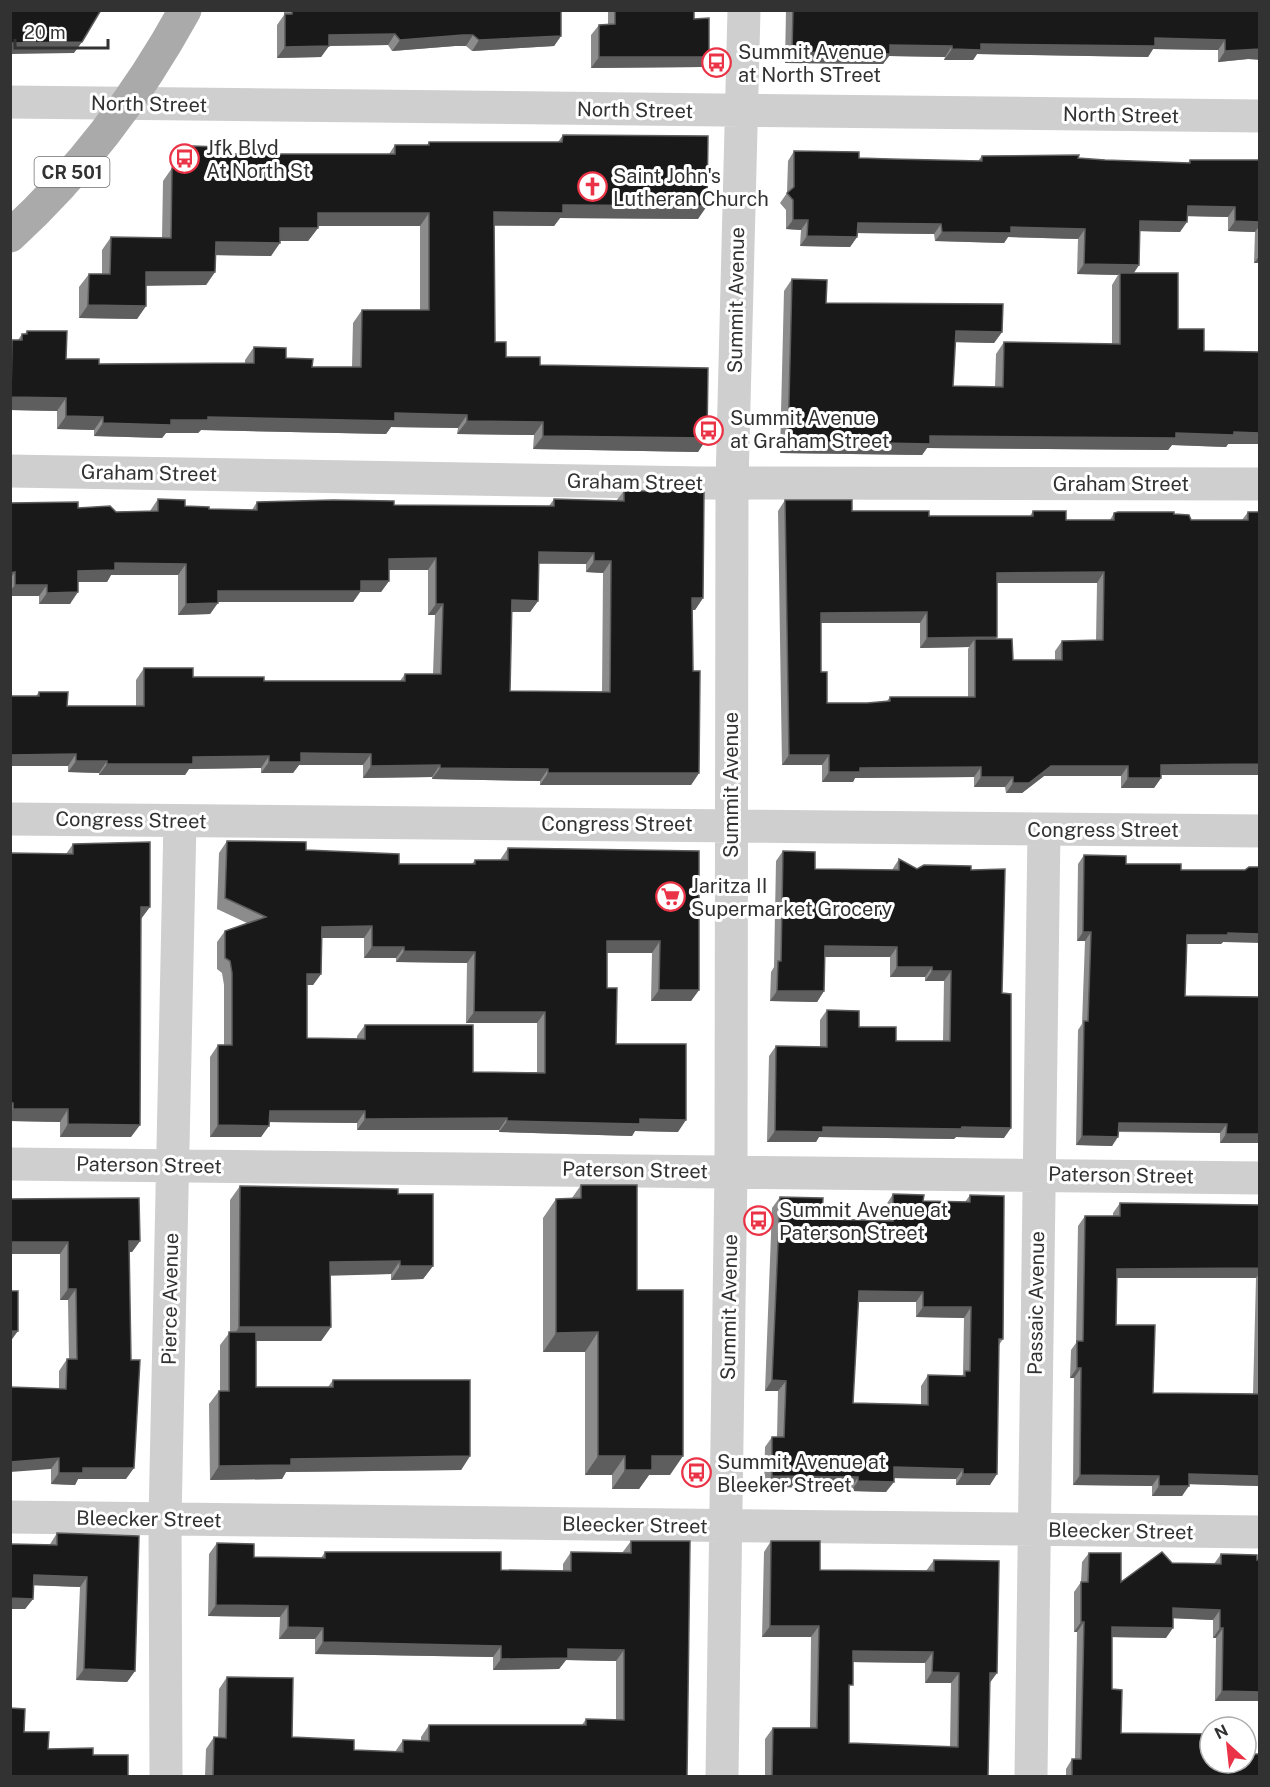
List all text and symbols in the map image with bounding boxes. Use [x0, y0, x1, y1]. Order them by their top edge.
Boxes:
scale bar [15, 12, 108, 50]
text: 20 m [24, 22, 66, 43]
place label: Summit Avenue at North STreet [738, 40, 884, 87]
bus stop icon: Summit Avenue at North STreet [701, 47, 733, 79]
street label: North Street [91, 91, 207, 117]
street label: North Street [577, 97, 693, 123]
street label: North Street [1063, 102, 1179, 128]
place label: Jfk Blvd At North St [206, 136, 310, 183]
bus stop icon: Jfk Blvd At North St [169, 143, 201, 175]
road number: CR 501 [34, 157, 110, 187]
place label: Saint John's Lutheran Church [613, 164, 769, 211]
church icon: Saint John's Lutheran Church [576, 171, 608, 203]
street label: Summit Avenue [723, 227, 749, 373]
place label: Summit Avenue at Graham Street [730, 406, 890, 453]
bus stop icon: Summit Avenue at Graham Street [693, 414, 725, 446]
street label: Graham Street [81, 460, 217, 486]
street label: Graham Street [567, 469, 703, 495]
street label: Graham Street [1053, 472, 1189, 496]
street label: Summit Avenue [719, 712, 743, 858]
street label: Congress Street [55, 807, 207, 833]
street label: Congress Street [541, 812, 693, 836]
street label: Congress Street [1027, 818, 1179, 842]
place label: Jaritza II Supermarket Grocery [691, 874, 892, 921]
supermarket icon: Jaritza II Supermarket Grocery [654, 881, 686, 913]
street label: Paterson Street [76, 1152, 222, 1178]
street label: Paterson Street [562, 1157, 708, 1183]
street label: Paterson Street [1048, 1162, 1194, 1188]
place label: Summit Avenue at Paterson Street [779, 1198, 948, 1245]
bus stop icon: Summit Avenue at Paterson Street [742, 1205, 774, 1237]
street label: Passaic Avenue [1023, 1231, 1049, 1375]
street label: Pierce Avenue [157, 1233, 183, 1365]
street label: Summit Avenue [716, 1234, 742, 1380]
place label: Summit Avenue at Bleeker Street [717, 1450, 886, 1497]
bus stop icon: Summit Avenue at Bleeker Street [680, 1457, 712, 1489]
street label: Bleecker Street [76, 1506, 222, 1532]
street label: Bleecker Street [562, 1512, 708, 1538]
street label: Bleecker Street [1048, 1518, 1194, 1544]
north arrow [1198, 1715, 1258, 1775]
text: N [1212, 1721, 1231, 1743]

